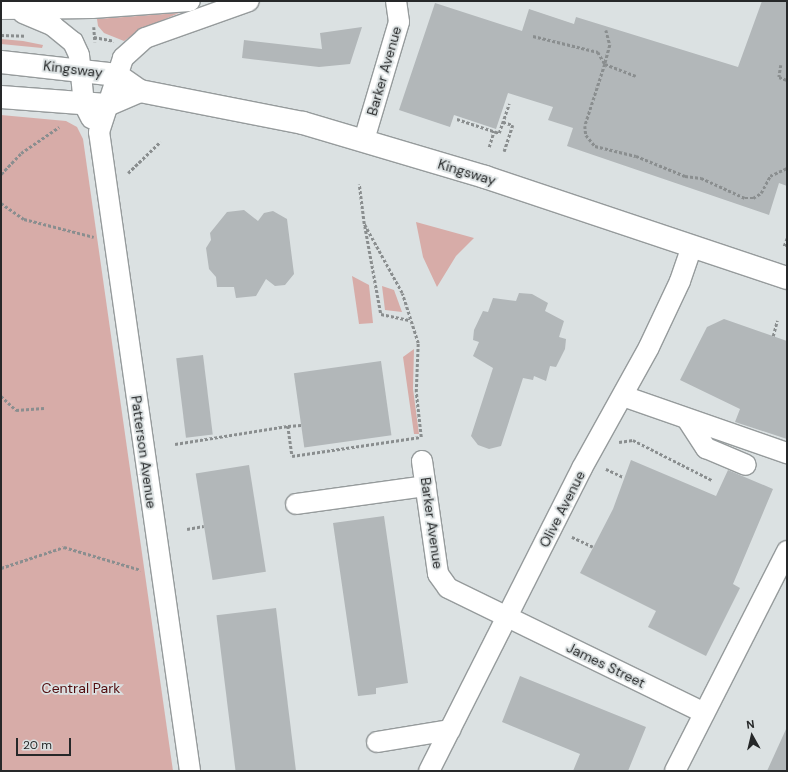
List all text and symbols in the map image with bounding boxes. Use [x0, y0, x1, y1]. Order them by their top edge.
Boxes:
street label: Barker Avenue [363, 24, 405, 118]
street label: Kingsway [42, 57, 104, 81]
street label: Kingsway [436, 155, 498, 189]
street label: Patterson Avenue [128, 394, 160, 510]
street label: Olive Avenue [536, 468, 588, 550]
street label: Barker Avenue [417, 476, 447, 570]
street label: James Street [564, 639, 648, 691]
park label: Central Park [42, 680, 120, 696]
north arrow [732, 716, 772, 756]
text: N [745, 717, 755, 732]
scale bar [18, 730, 73, 756]
text: 20 m [23, 737, 52, 753]

